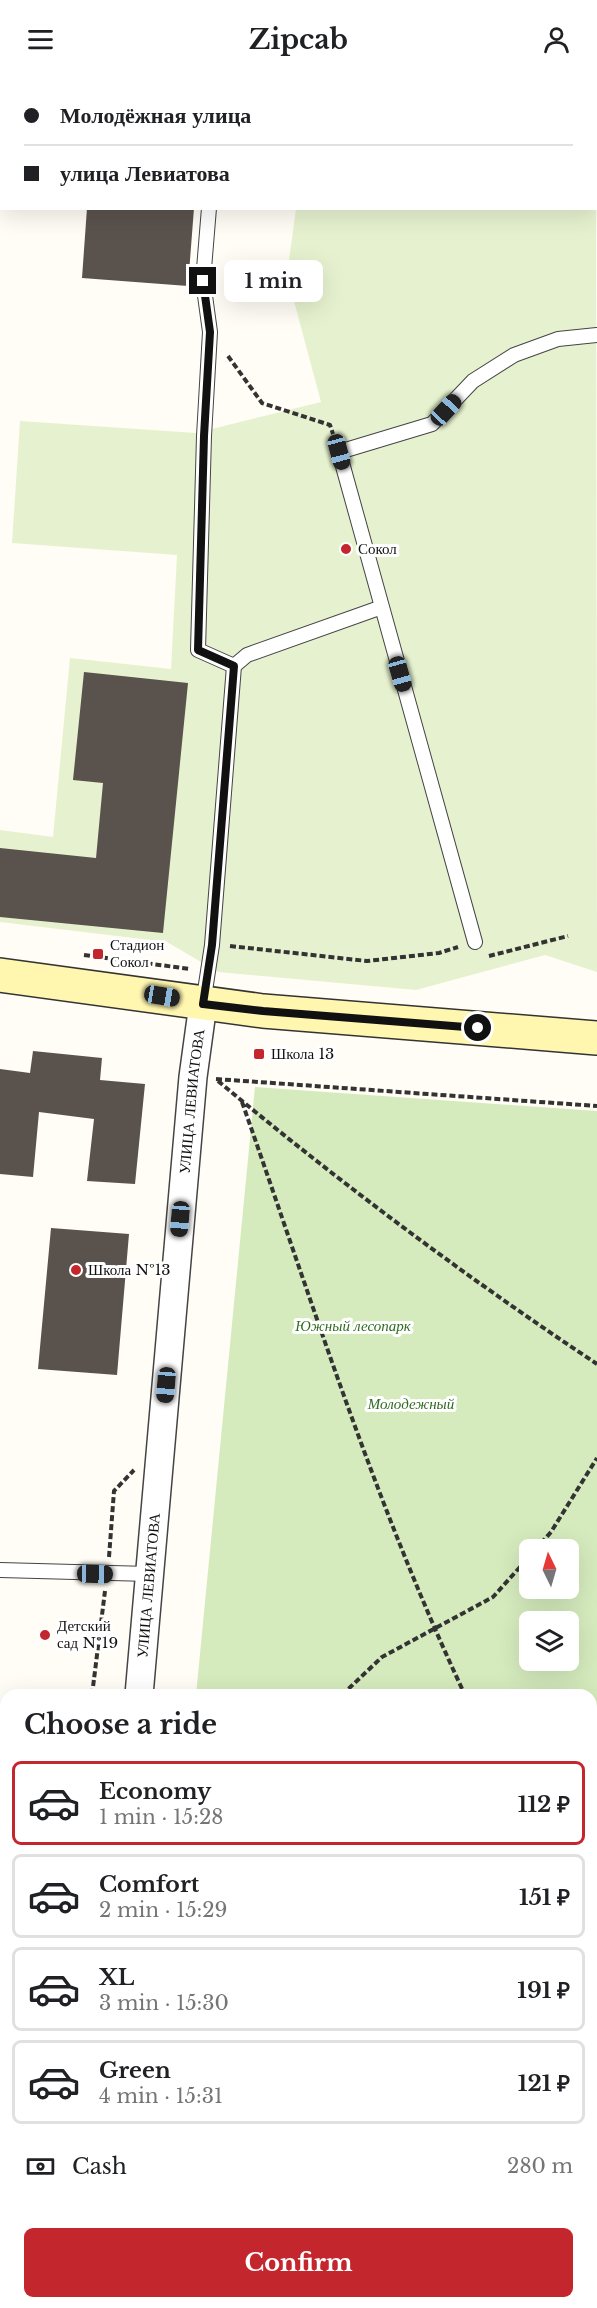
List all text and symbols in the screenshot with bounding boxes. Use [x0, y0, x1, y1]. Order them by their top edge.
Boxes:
icon: menu [24, 23, 57, 56]
text: Zipcab [249, 23, 348, 56]
icon: person [540, 23, 573, 56]
text: Молодёжная улица [60, 102, 251, 129]
text: улица Левиатова [60, 160, 230, 187]
callout: 1 min [224, 260, 323, 302]
route end [189, 267, 216, 294]
text: 1 min [245, 269, 302, 293]
car [427, 391, 465, 429]
car [326, 432, 352, 472]
place label: Сокол [358, 539, 397, 558]
marker: Сокол [339, 542, 353, 556]
car [386, 654, 414, 694]
place label: Стадион Сокол [110, 935, 164, 971]
marker: Стадион Сокол [91, 947, 105, 961]
car [143, 984, 181, 1008]
route start [464, 1014, 491, 1041]
street label: УЛИЦА ЛЕВИАТОВА [175, 1028, 209, 1174]
place label: Школа 13 [271, 1044, 334, 1063]
marker: Школа 13 [252, 1047, 266, 1061]
car [169, 1200, 191, 1238]
place label: Школа №13 [88, 1260, 171, 1279]
marker: Школа №13 [69, 1263, 83, 1277]
park label: Южный лесопарк [294, 1316, 412, 1335]
car [155, 1366, 177, 1404]
park label: Молодежный [367, 1394, 455, 1413]
street label: УЛИЦА ЛЕВИАТОВА [132, 1512, 164, 1659]
north arrow [519, 1539, 579, 1599]
map controls [519, 1539, 579, 1671]
car [77, 1565, 113, 1583]
button: layers [519, 1611, 579, 1671]
place label: Детский сад №19 [57, 1616, 118, 1652]
marker: Детский сад №19 [38, 1628, 52, 1642]
text: Choose a ride [24, 1708, 217, 1741]
icon: car [27, 1776, 81, 1830]
text: Economy [99, 1778, 211, 1805]
text: 112 ₽ [518, 1791, 570, 1818]
text: 1 min · 15:28 [99, 1805, 223, 1829]
icon: car [27, 1869, 81, 1923]
text: Comfort [99, 1871, 199, 1898]
text: 151 ₽ [519, 1884, 570, 1911]
text: 2 min · 15:29 [99, 1898, 227, 1922]
icon: car [27, 1962, 81, 2016]
text: XL [99, 1964, 134, 1991]
text: 191 ₽ [517, 1977, 570, 2004]
text: 3 min · 15:30 [99, 1991, 229, 2015]
icon: car [27, 2055, 81, 2109]
text: Green [99, 2057, 171, 2084]
text: 121 ₽ [518, 2070, 570, 2097]
text: 4 min · 15:31 [99, 2084, 223, 2108]
icon: cash [24, 2150, 57, 2183]
text: Cash [72, 2153, 127, 2180]
text: 280 m [507, 2154, 573, 2178]
button: Confirm [24, 2228, 573, 2297]

